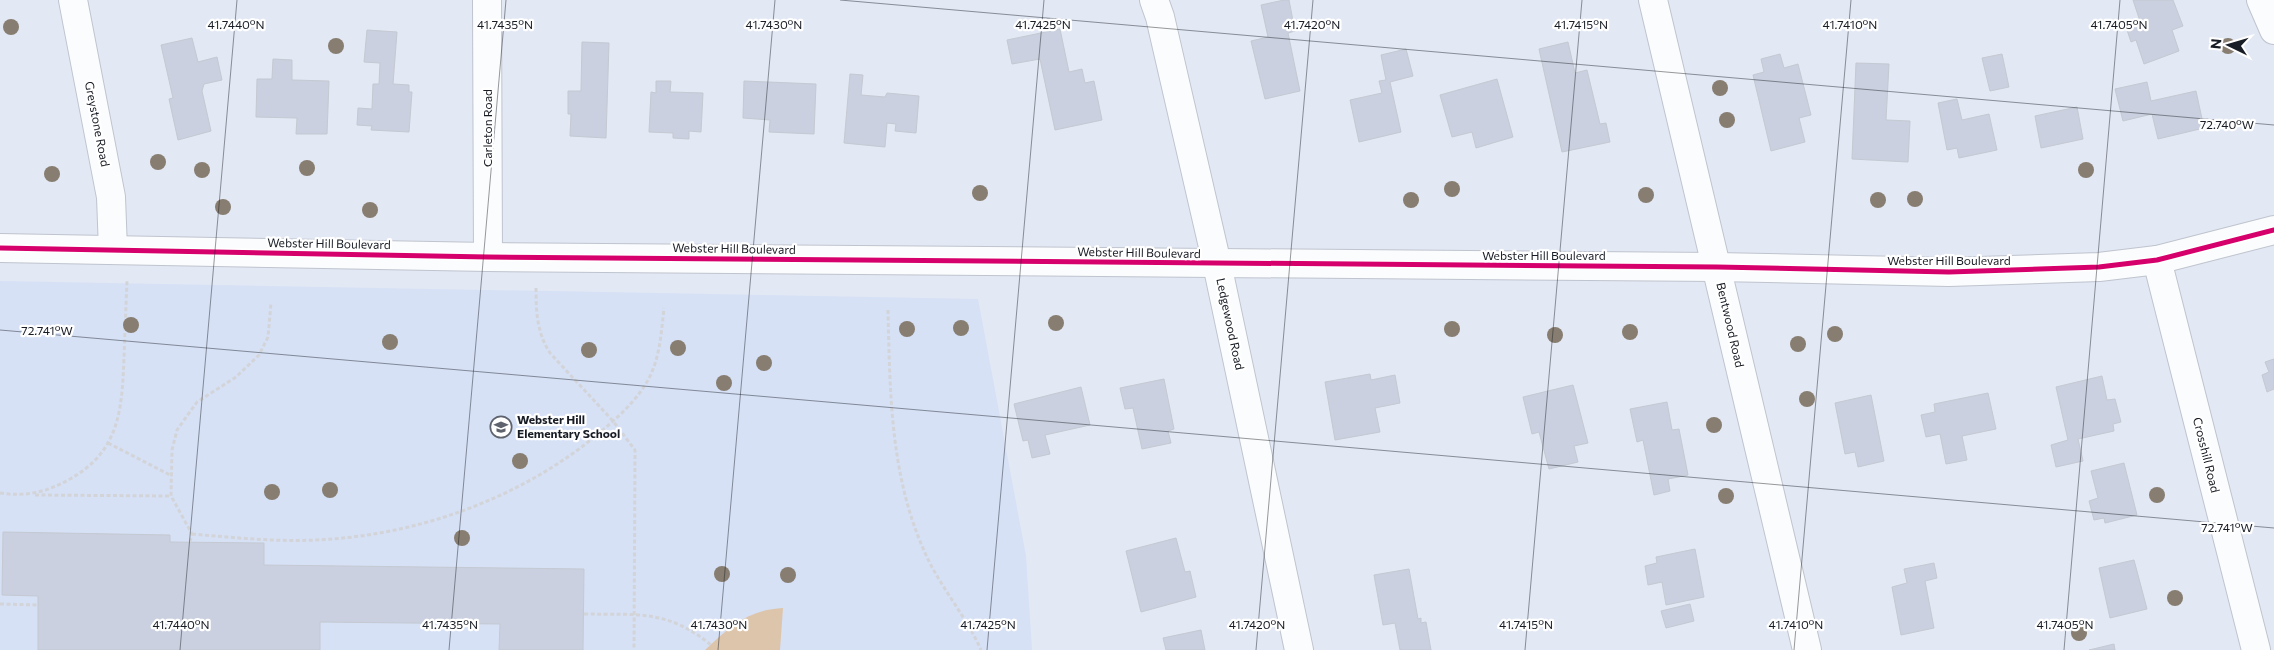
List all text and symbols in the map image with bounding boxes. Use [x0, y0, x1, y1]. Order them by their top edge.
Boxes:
text: 41.7440°N [207, 17, 265, 31]
text: 41.7435°N [477, 17, 533, 31]
text: 41.7430°N [746, 17, 802, 31]
text: 41.7425°N [1015, 17, 1071, 31]
text: 41.7420°N [1284, 17, 1340, 31]
text: 41.7415°N [1554, 17, 1608, 31]
text: 41.7410°N [1823, 17, 1877, 31]
text: 41.7405°N [2091, 17, 2147, 31]
north arrow [2204, 20, 2254, 70]
text: N [2207, 38, 2224, 50]
street label: Greystone Road [83, 80, 113, 168]
street label: Carleton Road [480, 89, 494, 167]
text: 72.740°W [2200, 117, 2254, 131]
street label: Webster Hill Boulevard [267, 235, 391, 251]
street label: Webster Hill Boulevard [672, 240, 796, 256]
street label: Webster Hill Boulevard [1077, 244, 1201, 260]
street label: Webster Hill Boulevard [1482, 248, 1606, 262]
street label: Webster Hill Boulevard [1887, 253, 2011, 267]
street label: Ledgewood Road [1214, 277, 1248, 371]
street label: Bentwood Road [1714, 281, 1748, 369]
text: 72.741°W [21, 323, 73, 337]
place label: Webster Hill Elementary School [517, 412, 620, 440]
school or university icon: Webster Hill Elementary School [489, 415, 513, 439]
street label: Crosshill Road [2191, 416, 2223, 494]
text: 72.741°W [2201, 520, 2253, 534]
text: 41.7440°N [152, 617, 210, 631]
text: 41.7435°N [422, 617, 478, 631]
text: 41.7430°N [691, 617, 747, 631]
text: 41.7425°N [960, 617, 1016, 631]
text: 41.7420°N [1229, 617, 1285, 631]
text: 41.7415°N [1499, 617, 1553, 631]
text: 41.7410°N [1769, 617, 1823, 631]
text: 41.7405°N [2037, 617, 2093, 631]

